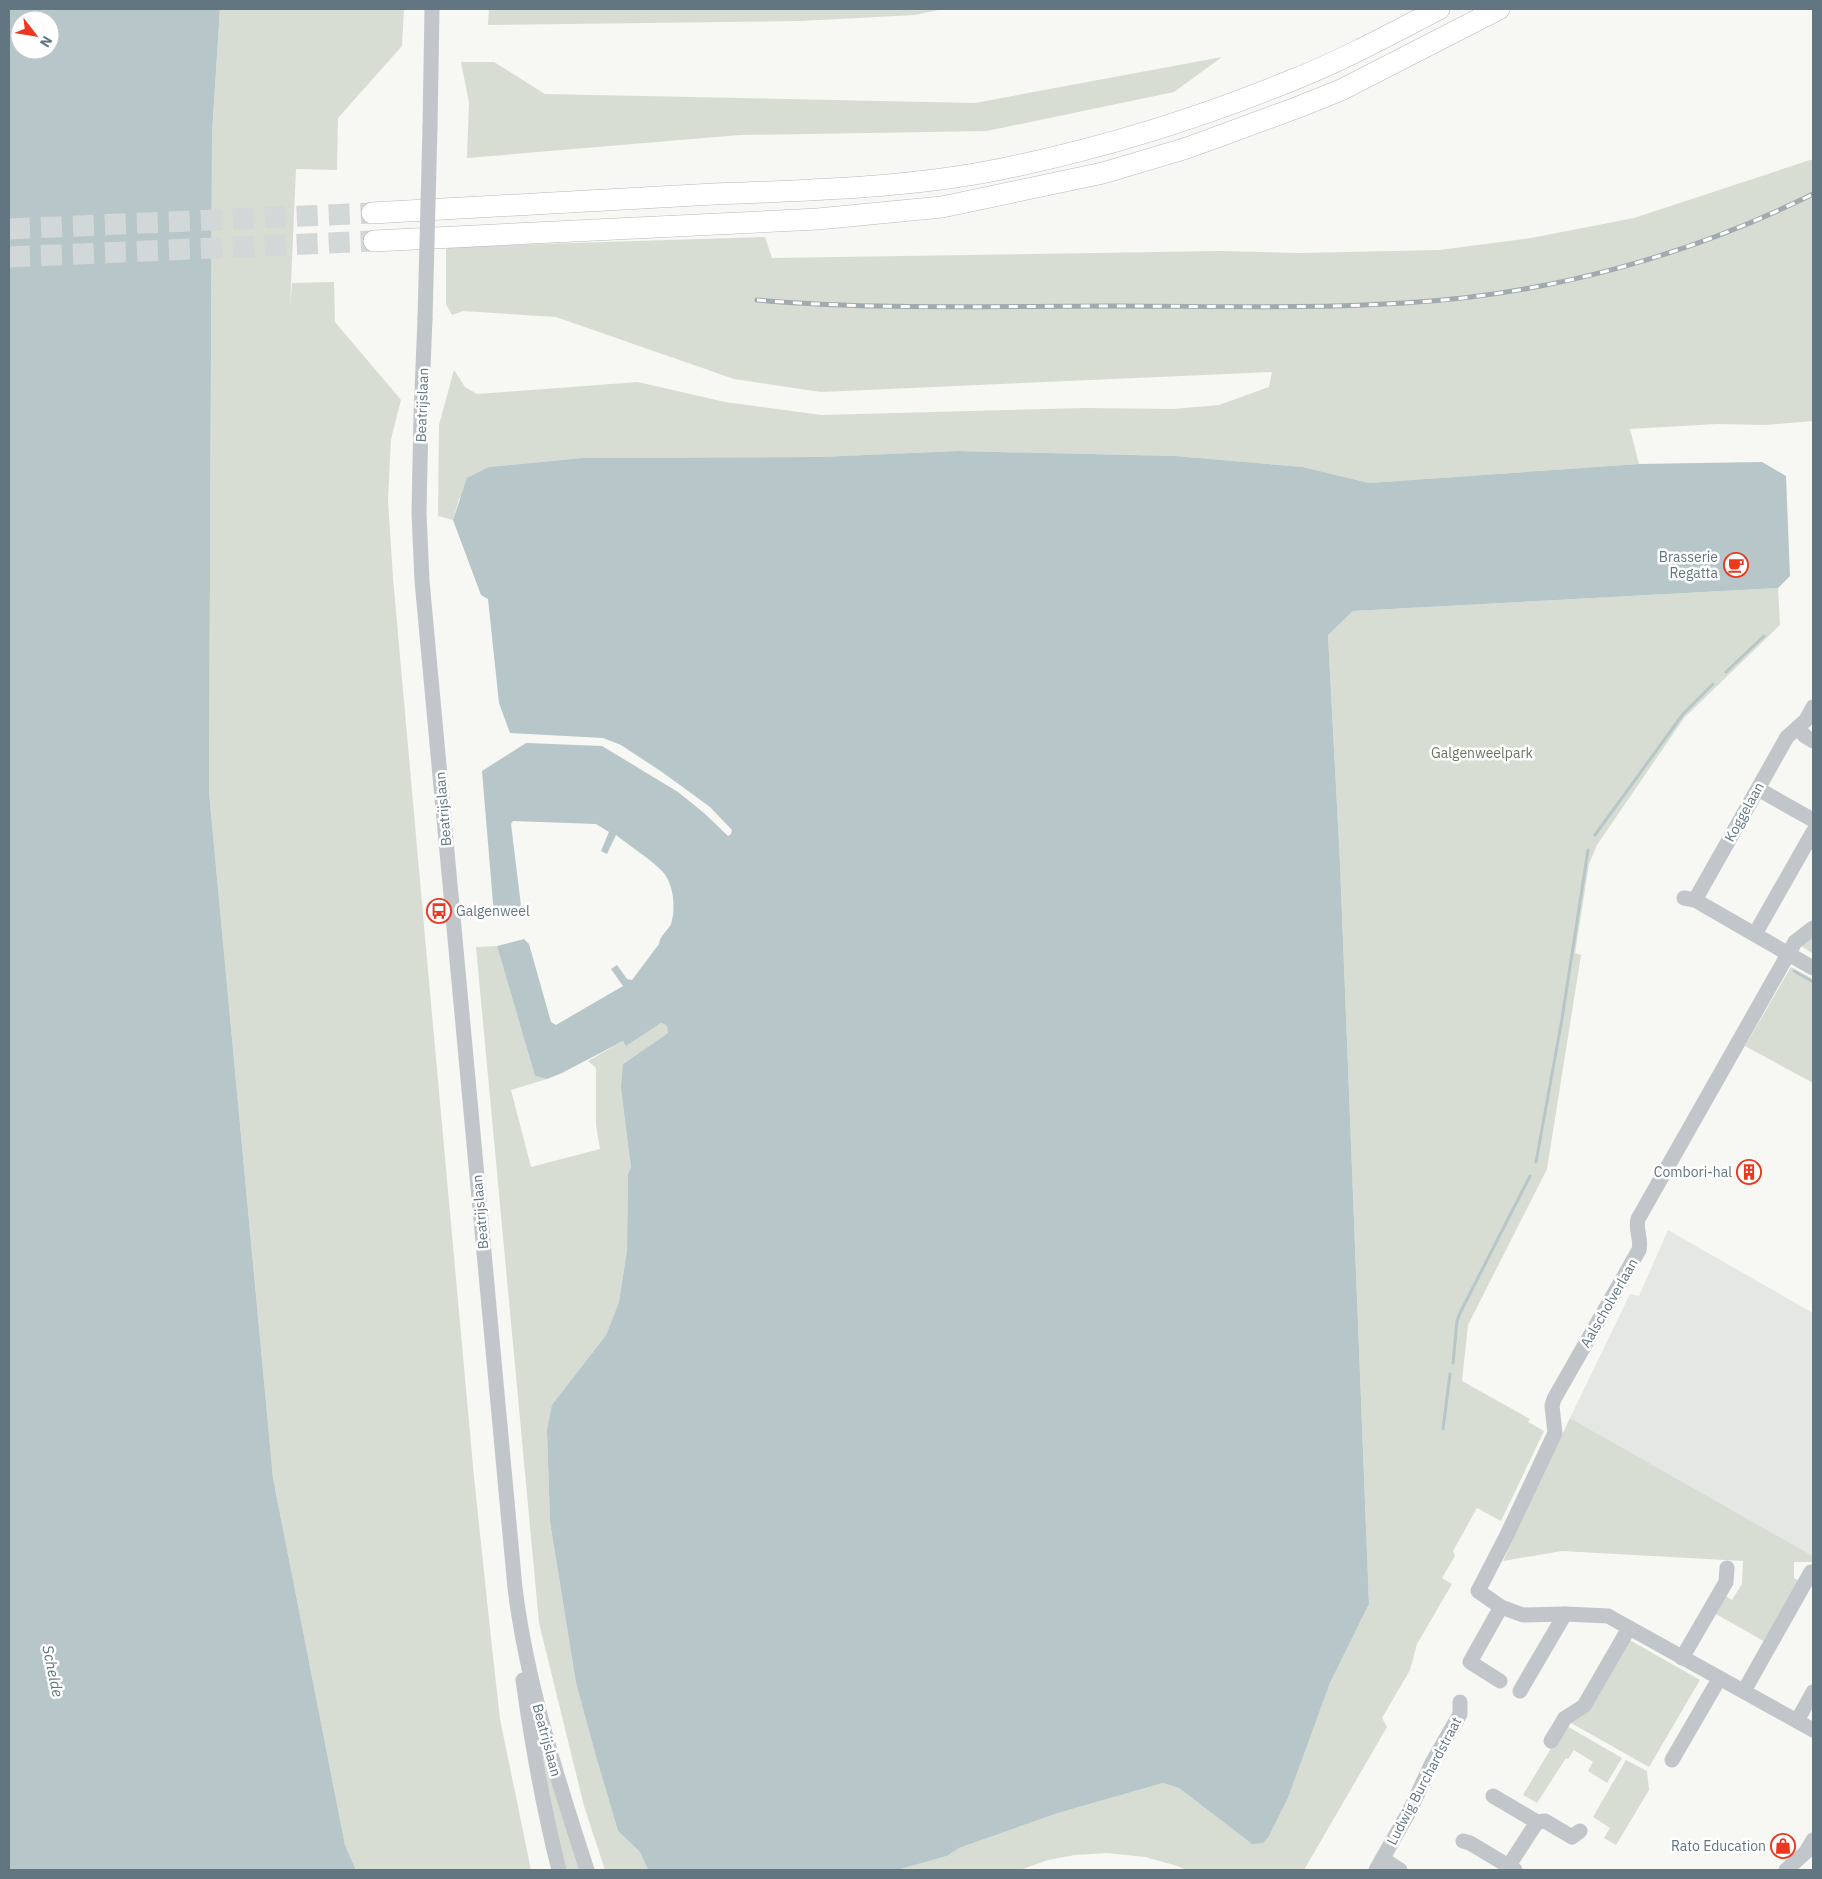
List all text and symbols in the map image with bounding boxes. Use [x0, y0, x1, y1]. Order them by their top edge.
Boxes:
north arrow [10, 10, 60, 60]
text: N [36, 33, 56, 51]
street label: Beatrijslaan [412, 367, 432, 443]
place label: Brasserie Regatta [1659, 548, 1719, 582]
cafe icon: Brasserie Regatta [1723, 552, 1749, 578]
park label: Galgenweelpark [1431, 744, 1534, 762]
street label: Beatrijslaan [431, 771, 455, 847]
street label: Koggelaan [1720, 779, 1768, 845]
bus stop icon: Galgenweel [426, 898, 452, 924]
place label: Galgenweel [456, 902, 530, 920]
building icon: Combori-hal [1736, 1159, 1762, 1185]
place label: Combori-hal [1654, 1163, 1732, 1181]
street label: Beatrijslaan [468, 1174, 492, 1250]
street label: Aalscholverlaan [1576, 1255, 1642, 1351]
water label: Schelde [38, 1643, 68, 1699]
street label: Beatrijslaan [529, 1702, 565, 1778]
street label: Ludwig Burchardstraat [1383, 1714, 1465, 1848]
shop icon: Rato Education [1770, 1833, 1796, 1859]
place label: Rato Education [1671, 1837, 1766, 1855]

